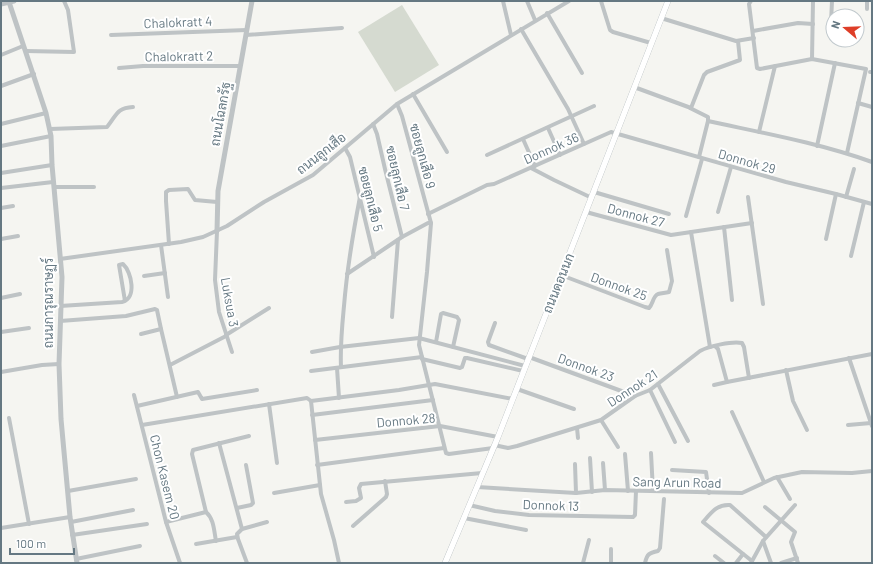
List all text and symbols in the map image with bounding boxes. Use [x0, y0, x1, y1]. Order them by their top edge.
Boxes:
north arrow [825, 8, 865, 48]
street label: Chalokratt 4 [143, 13, 213, 31]
text: N [828, 19, 842, 30]
street label: Chalokratt 2 [145, 47, 213, 65]
street label: ถนนโฉลกรัฐ [206, 81, 234, 147]
street label: ซอยลูกเสือ 9 [405, 121, 440, 191]
street label: ถนนลูกเสือ [292, 128, 350, 179]
street label: Donnok 36 [521, 129, 581, 167]
street label: ซอยลูกเสือ 7 [381, 144, 414, 212]
street label: Donnok 29 [716, 145, 778, 177]
street label: ซอยลูกเสือ 5 [353, 165, 388, 234]
street label: Donnok 27 [606, 200, 666, 230]
street label: ถนนดอนนก [539, 251, 577, 315]
street label: ถนนการุณราษฏร์ [39, 258, 58, 348]
street label: Donnok 25 [589, 268, 650, 304]
street label: Luksua 3 [218, 276, 242, 328]
street label: Donnok 23 [556, 349, 616, 385]
street label: Donnok 21 [604, 366, 660, 410]
street label: Donnok 28 [376, 409, 436, 431]
street label: Chon Kasem 20 [147, 433, 183, 521]
street label: Sang Arun Road [633, 473, 721, 491]
street label: Donnok 13 [522, 496, 580, 514]
scale bar [10, 530, 74, 556]
text: 100 m [16, 536, 46, 550]

